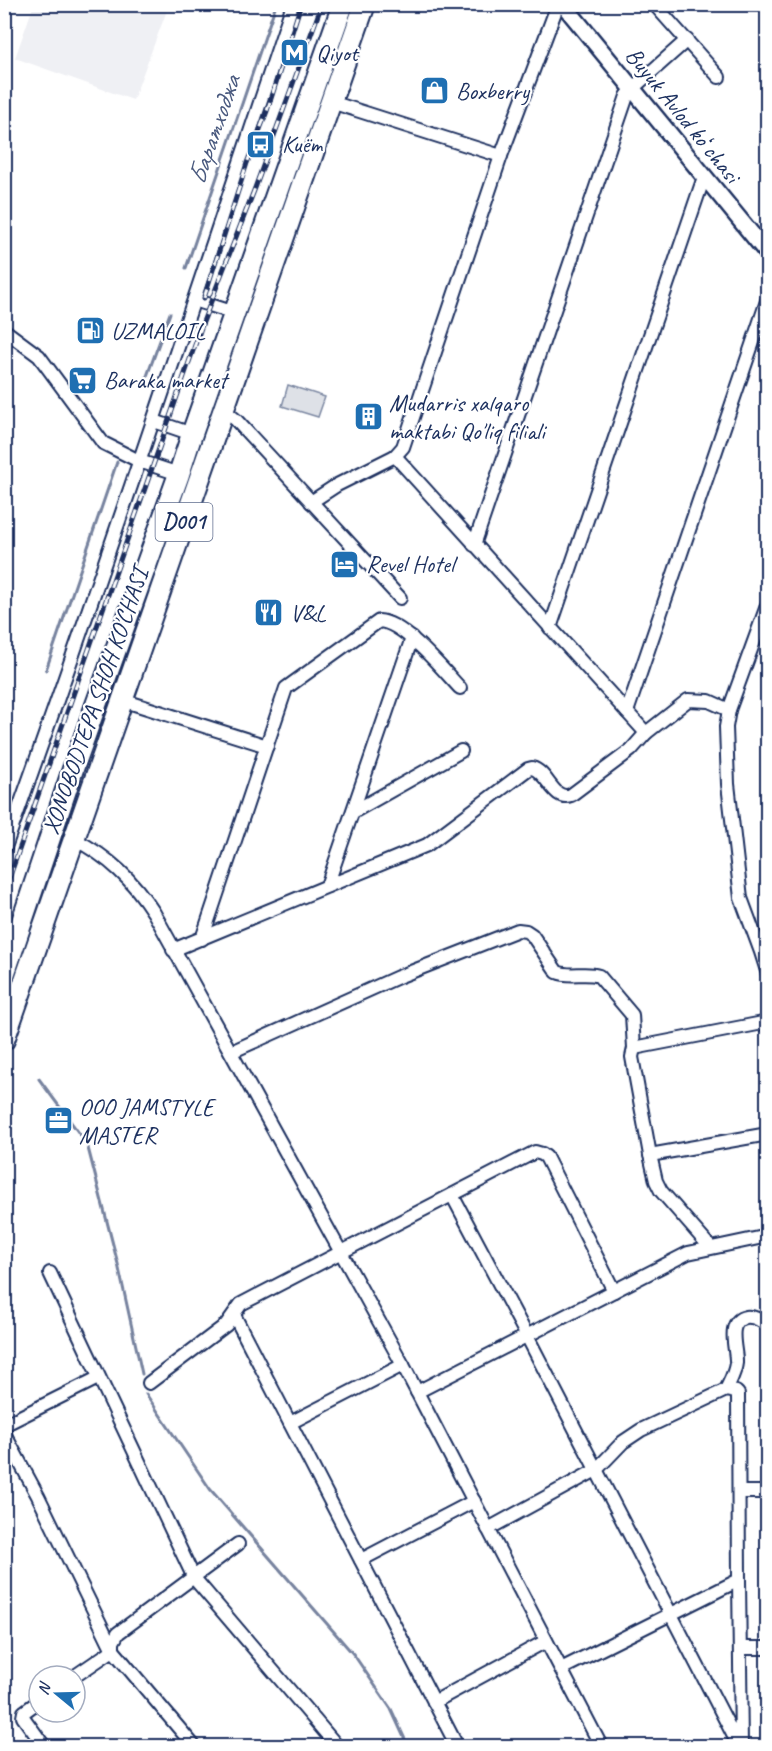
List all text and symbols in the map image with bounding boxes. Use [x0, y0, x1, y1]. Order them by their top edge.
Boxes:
metro station icon: Qiyot [279, 37, 311, 69]
place label: Qiyot [316, 38, 360, 68]
street label: Buyuk Avlod koʻchasi [619, 41, 748, 191]
water label: Баратходжа [180, 69, 249, 189]
shop icon: Boxberry [419, 75, 451, 107]
place label: Boxberry [456, 76, 531, 106]
bus stop icon: Киёт [245, 128, 277, 160]
place label: Киёт [282, 129, 323, 159]
fuel station icon: UZMALOIL [74, 315, 106, 347]
place label: UZMALOIL [111, 316, 205, 346]
supermarket icon: Baraka market [67, 364, 99, 396]
place label: Baraka market [104, 365, 230, 395]
place label: Mudarris xalqaro maktabi Qo'liq filiali [389, 388, 547, 446]
building icon: Mudarris xalqaro maktabi Qo'liq filiali [352, 401, 384, 433]
road number: D001 [156, 503, 213, 541]
hotel icon: Revel Hotel [329, 548, 361, 580]
place label: Revel Hotel [366, 549, 458, 579]
street label: XONOBODTEPA SHOH KO'CHASI [35, 559, 156, 838]
restaurant icon: V&L [253, 597, 285, 629]
place label: V&L [290, 598, 326, 628]
place label: OOO JAMSTYLE MASTER [79, 1092, 216, 1150]
office icon: OOO JAMSTYLE MASTER [42, 1105, 74, 1137]
north arrow [27, 1664, 87, 1724]
text: N [33, 1679, 56, 1697]

